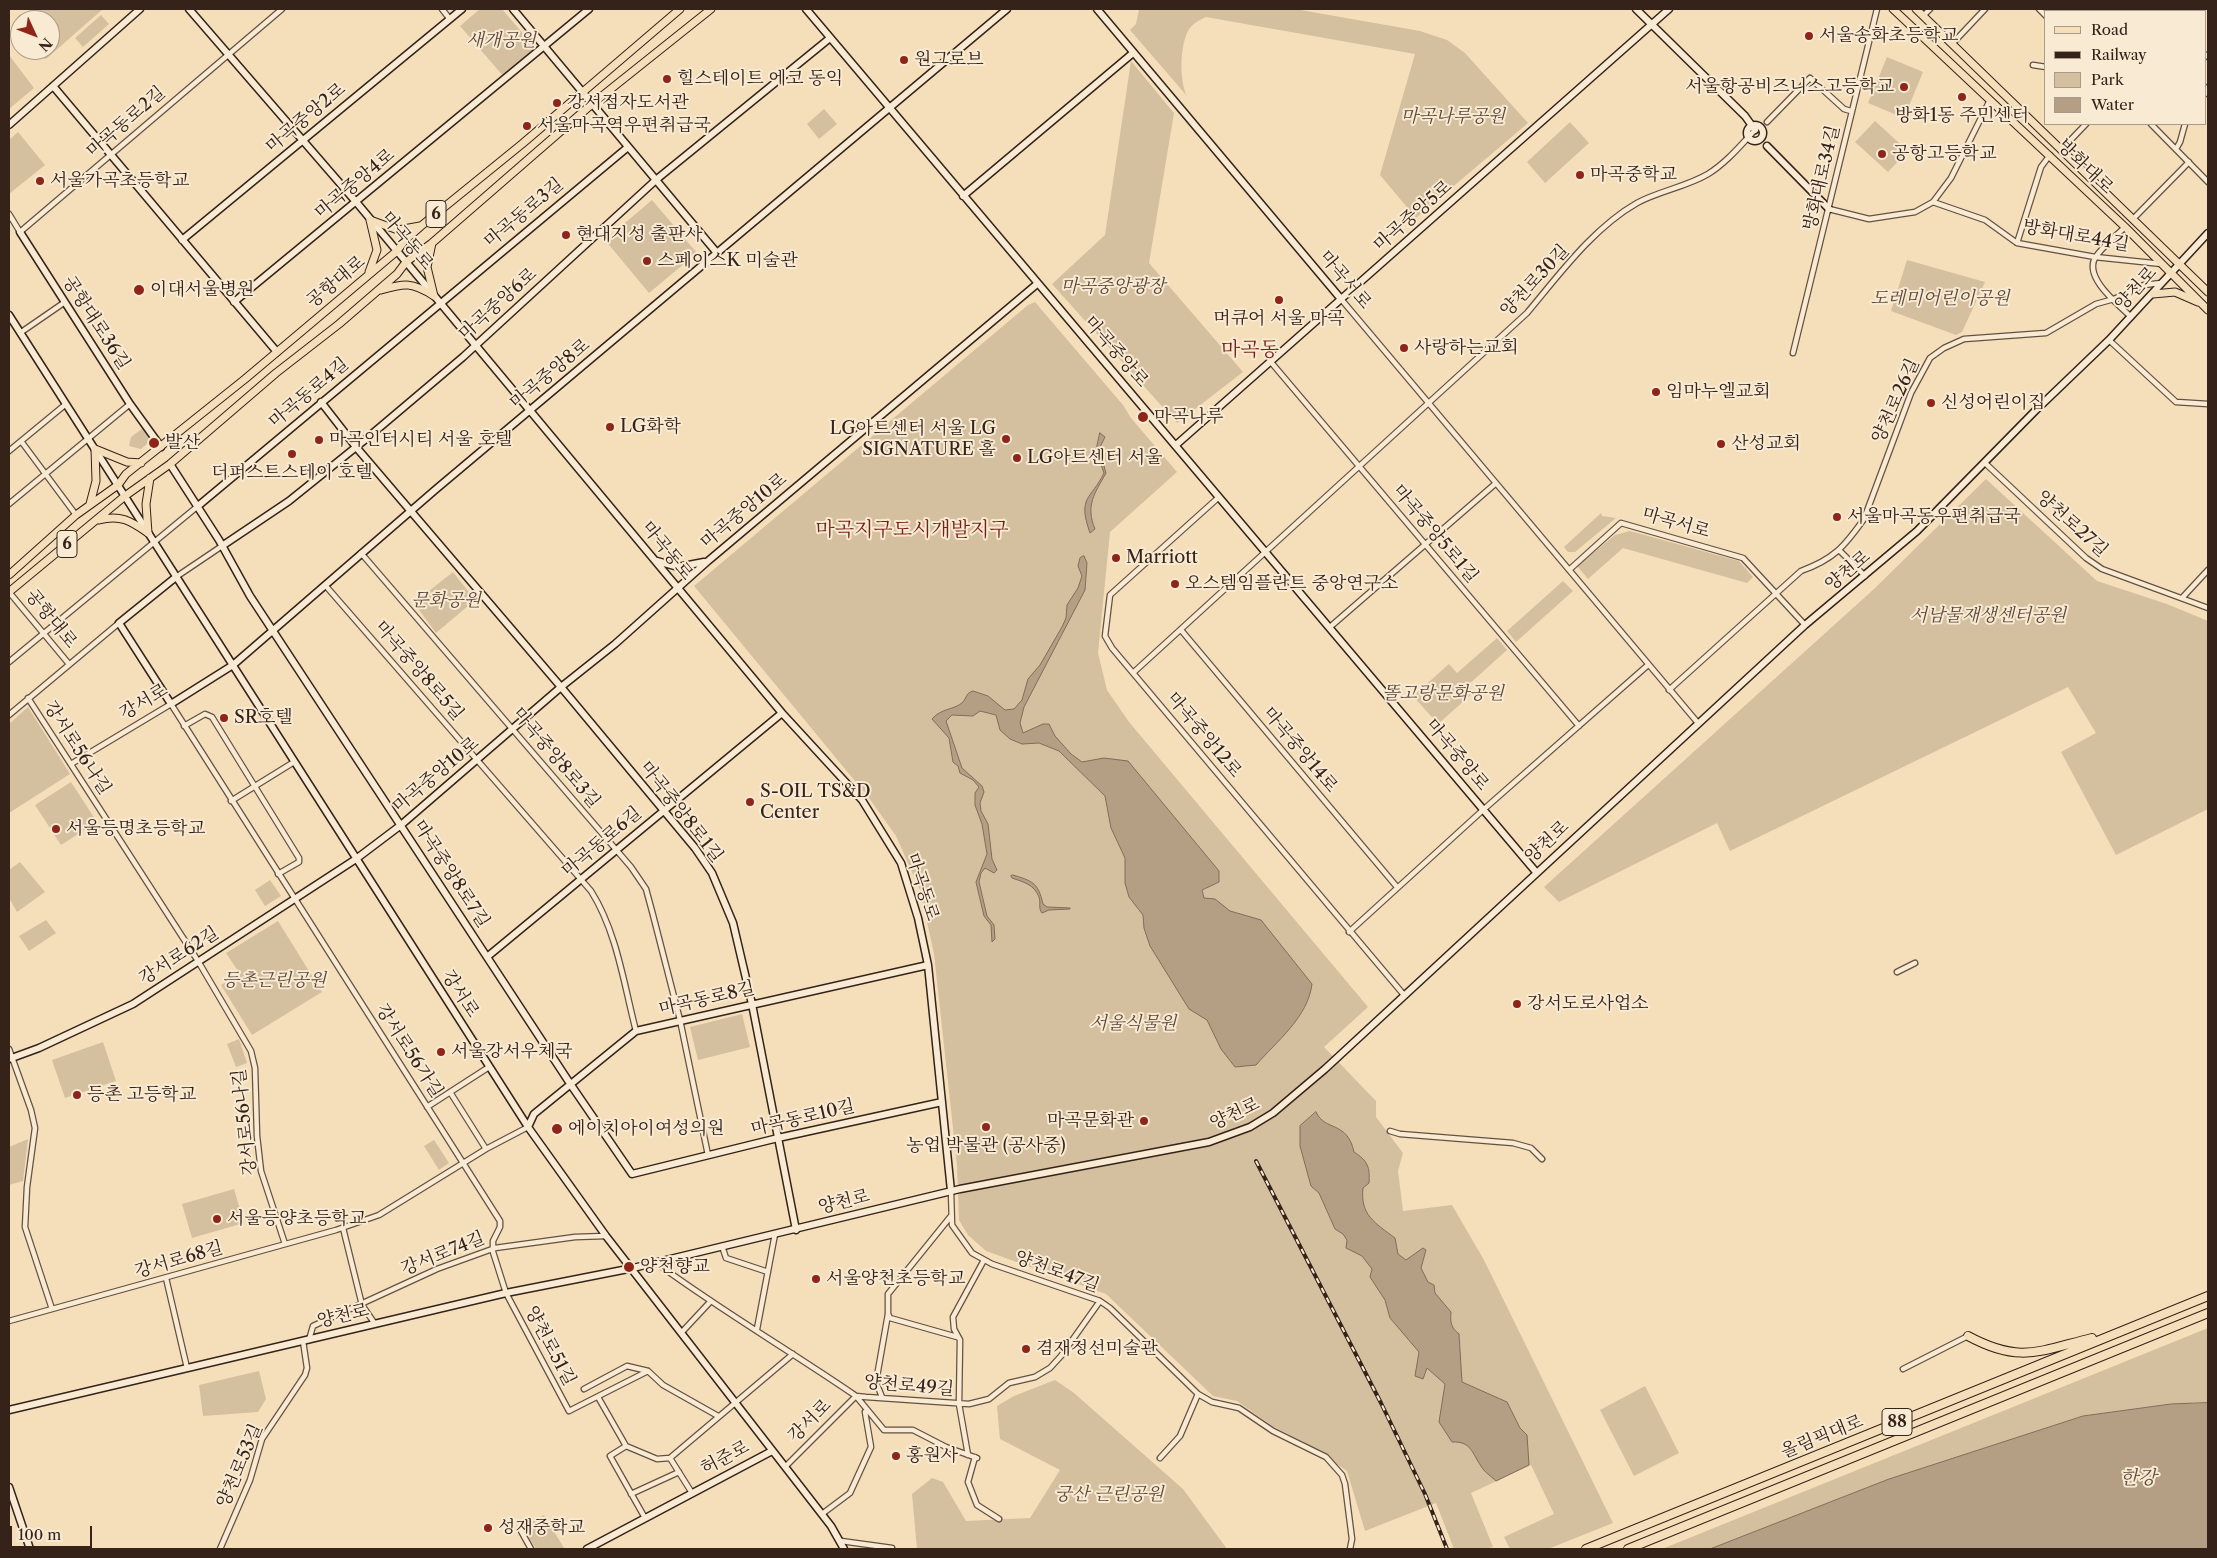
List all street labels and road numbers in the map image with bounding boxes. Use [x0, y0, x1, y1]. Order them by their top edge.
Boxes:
street label: 마곡중앙2로 [262, 78, 350, 158]
street label: 마곡동로2길 [82, 82, 170, 162]
street label: 방화대로34길 [1799, 123, 1845, 233]
street label: 방화대로 [2052, 135, 2118, 199]
street label: 마곡중앙4로 [311, 144, 399, 224]
street label: 마곡동로3길 [480, 174, 568, 252]
street label: 마곡중앙5로 [1369, 176, 1457, 256]
road number: 6 [426, 200, 446, 228]
street label: 마곡동로 [376, 207, 438, 275]
street label: 방화대로44길 [2021, 216, 2131, 256]
street label: 양천로30길 [1496, 240, 1574, 322]
street label: 마곡서로 [1314, 246, 1376, 314]
street label: 공항대로 [302, 251, 370, 313]
street label: 양천로 [2111, 262, 2161, 316]
street label: 마곡중앙6로 [455, 263, 541, 345]
street label: 공항대로36길 [58, 272, 134, 374]
street label: 마곡중앙로 [1079, 312, 1153, 392]
street label: 마곡중앙8로 [506, 334, 594, 414]
street label: 마곡동로4길 [265, 353, 353, 433]
street label: 양천로26길 [1868, 355, 1924, 447]
street label: 마곡중앙10로 [696, 469, 792, 553]
street label: 마곡중앙5로1길 [1388, 480, 1482, 588]
street label: 양천로27길 [2032, 486, 2112, 562]
street label: 마곡서로 [1640, 503, 1712, 543]
street label: 마곡동로 [637, 517, 697, 585]
road number: 6 [57, 530, 77, 558]
street label: 양천로 [1821, 546, 1875, 596]
street label: 공항대로 [21, 585, 81, 653]
street label: 마곡중앙8로5길 [370, 617, 468, 725]
street label: 강서로 [116, 679, 172, 725]
street label: 마곡중앙12로 [1162, 688, 1246, 782]
street label: 강서로56나길 [39, 697, 115, 799]
street label: 마곡중앙8로3길 [508, 703, 604, 813]
street label: 마곡중앙14로 [1258, 703, 1342, 797]
street label: 마곡중앙로 [1421, 715, 1493, 795]
street label: 마곡중앙10로 [388, 733, 484, 817]
street label: 마곡중앙8로1길 [635, 757, 727, 867]
street label: 마곡동로6길 [558, 802, 646, 882]
street label: 마곡중앙8로7길 [408, 816, 494, 932]
street label: 양천로 [1521, 816, 1573, 868]
street label: 마곡동로 [901, 851, 943, 923]
street label: 강서로62길 [135, 922, 223, 990]
street label: 강서로 [437, 966, 483, 1022]
street label: 마곡동로8길 [657, 977, 757, 1021]
street label: 강서로56가길 [371, 1000, 447, 1102]
street label: 강서로56나길 [229, 1068, 261, 1176]
street label: 양천로 [1207, 1093, 1263, 1135]
street label: 마곡동로10길 [749, 1096, 857, 1140]
street label: 양천로 [816, 1185, 872, 1219]
street label: 강서로74길 [398, 1227, 488, 1281]
street label: 강서로68길 [132, 1237, 226, 1283]
street label: 양천로47길 [1012, 1247, 1102, 1297]
street label: 양천로 [315, 1300, 371, 1332]
street label: 양천로51길 [520, 1303, 580, 1389]
street label: 양천로49길 [863, 1371, 955, 1401]
street label: 강서로 [784, 1395, 836, 1447]
road number: 88 [1882, 1408, 1912, 1435]
street label: 올림픽대로 [1778, 1411, 1866, 1463]
street label: 양천로53길 [213, 1421, 267, 1511]
street label: 허준로 [697, 1436, 753, 1480]

